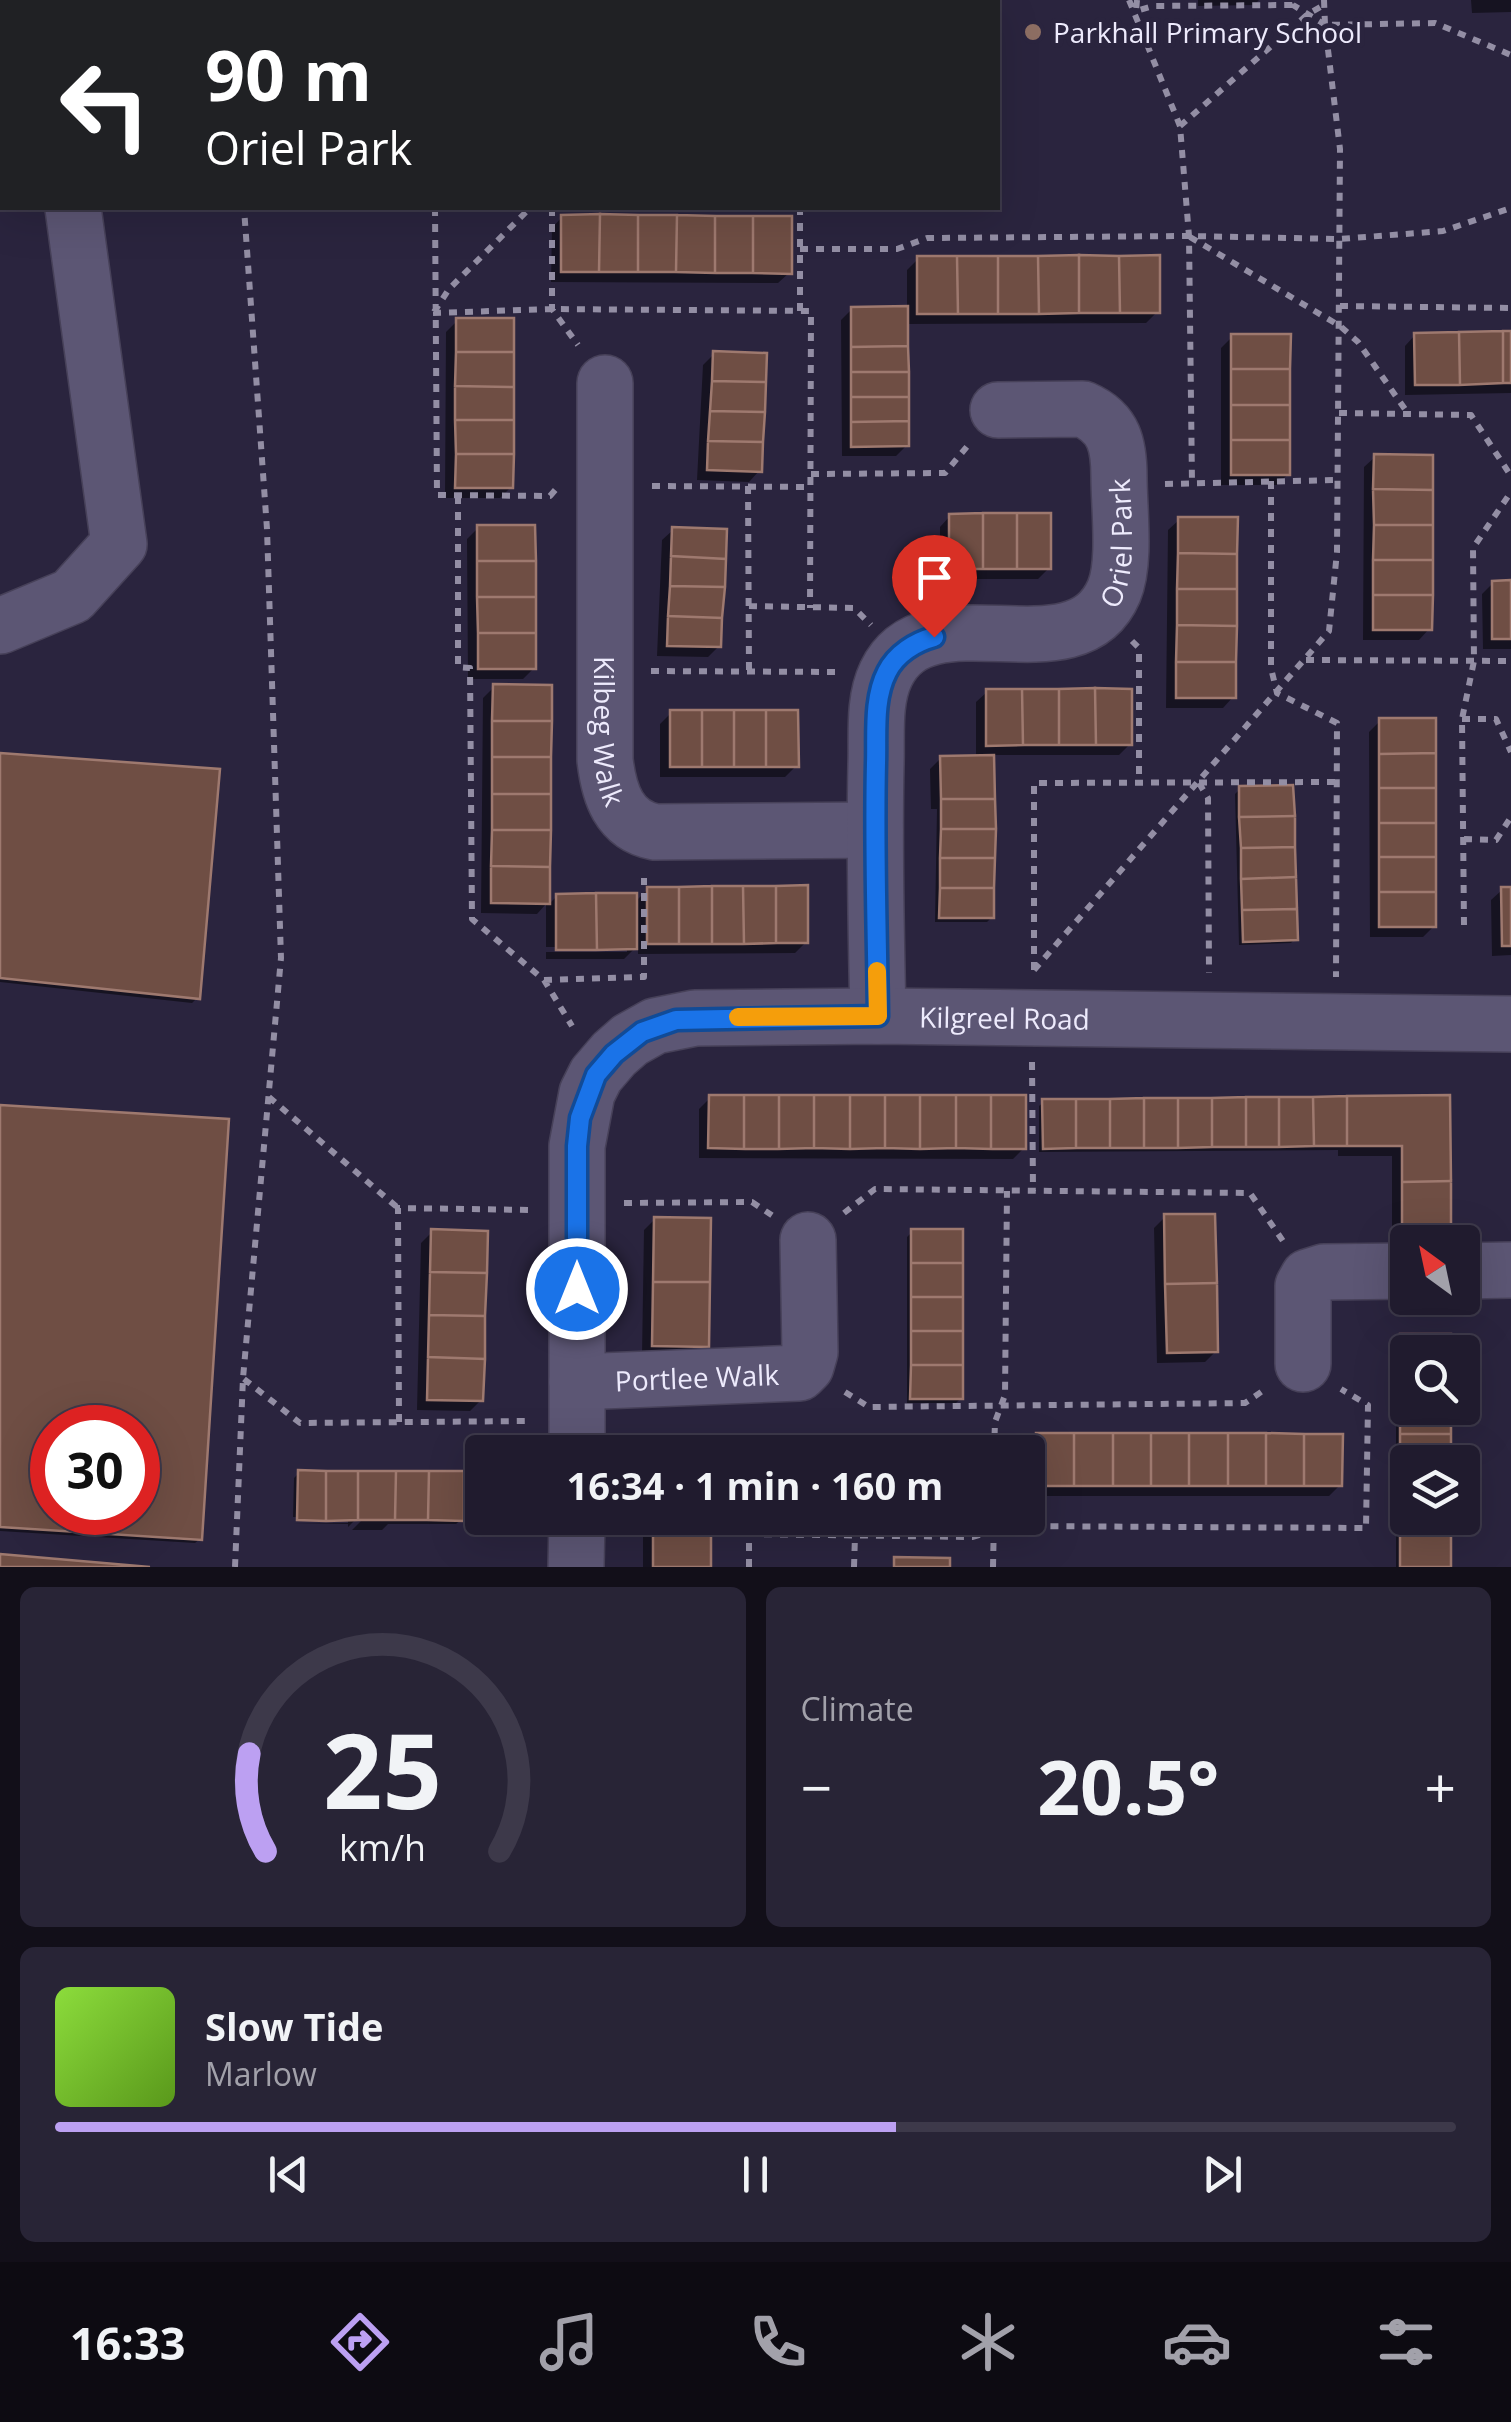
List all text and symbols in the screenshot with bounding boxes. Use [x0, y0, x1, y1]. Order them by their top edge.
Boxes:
place label: Parkhall Primary School [1053, 13, 1362, 51]
marker: Parkhall Primary School [1022, 21, 1044, 43]
text: 90 m [205, 26, 372, 122]
icon: left [40, 40, 170, 170]
text: Oriel Park [205, 117, 412, 178]
street label: Oriel Park [1090, 478, 1140, 614]
pin [892, 535, 977, 638]
icon: arrive [907, 550, 962, 605]
street label: Kilbeg Walk [586, 656, 634, 812]
street label: Kilgreel Road [919, 998, 1090, 1038]
north arrow [1390, 1225, 1480, 1315]
map controls [1390, 1225, 1480, 1535]
position arrow [525, 1237, 629, 1341]
button: search [1390, 1335, 1480, 1425]
street label: Portlee Walk [614, 1355, 780, 1399]
speed limit sign: 30 [30, 1405, 160, 1535]
button: layers [1390, 1445, 1480, 1535]
text: 16:34 · 1 min · 160 m [567, 1459, 943, 1511]
text: Climate [801, 1687, 914, 1730]
text: 25 [323, 1698, 442, 1839]
text: 20.5° [1037, 1735, 1219, 1837]
text: − [801, 1749, 832, 1824]
text: + [1425, 1749, 1456, 1824]
text: km/h [339, 1823, 426, 1871]
text: Slow Tide [205, 2000, 384, 2052]
text: Marlow [205, 2052, 317, 2095]
icon: previous [261, 2147, 316, 2202]
icon: pause [728, 2147, 783, 2202]
icon: next [1195, 2147, 1250, 2202]
icon: directions [325, 2307, 395, 2377]
icon: music [534, 2307, 604, 2377]
icon: phone [743, 2307, 813, 2377]
icon: climate [953, 2307, 1023, 2377]
icon: car [1162, 2307, 1232, 2377]
icon: filters [1371, 2307, 1441, 2377]
text: 16:33 [70, 2312, 185, 2373]

